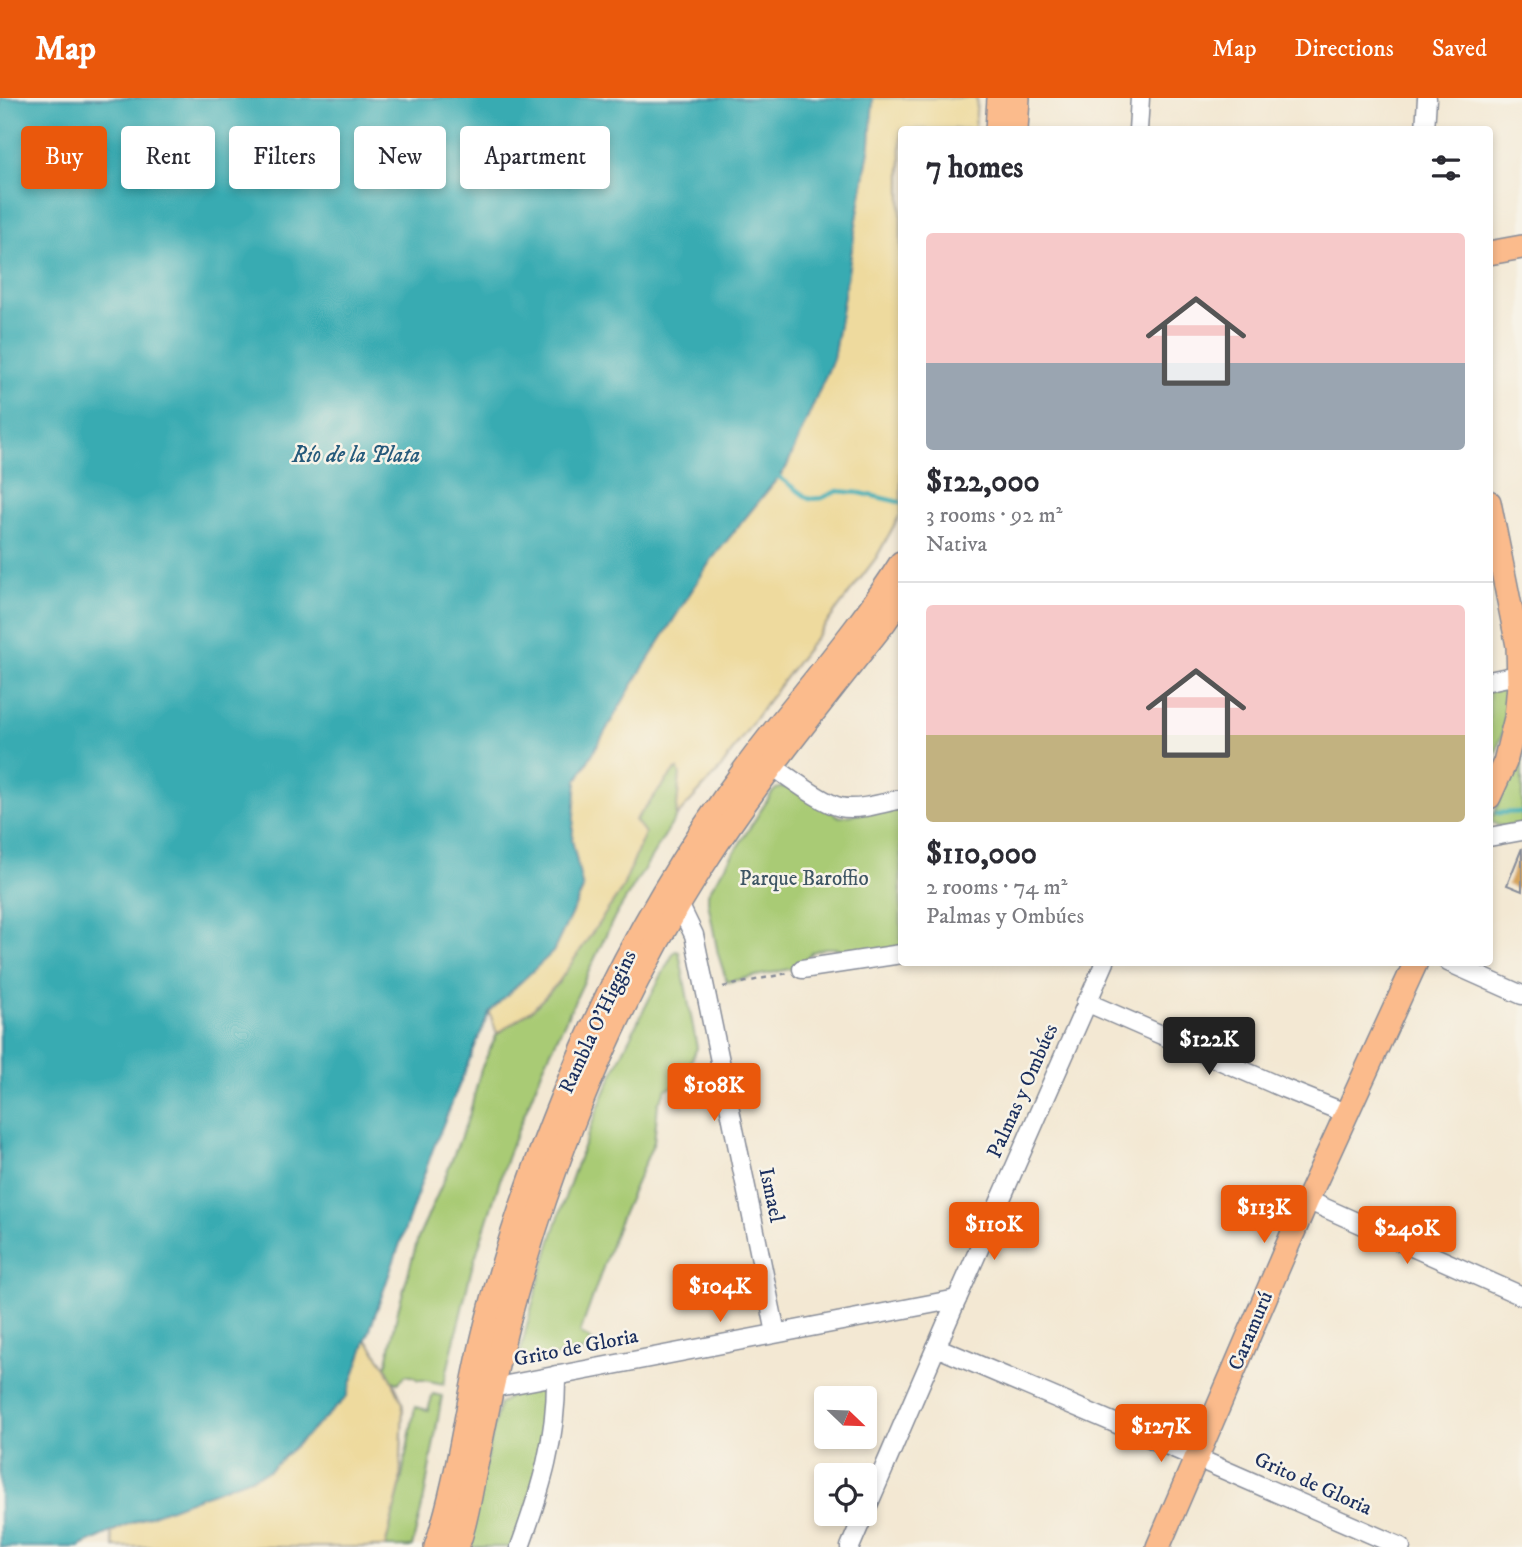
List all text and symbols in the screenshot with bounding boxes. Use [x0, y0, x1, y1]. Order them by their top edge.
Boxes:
text: Map [35, 29, 96, 70]
text: Map [1212, 34, 1257, 64]
text: Directions [1295, 34, 1394, 64]
text: Saved [1432, 34, 1487, 64]
chip: Buy [21, 126, 107, 189]
chip: Rent [121, 126, 215, 189]
chip: Filters [229, 126, 340, 189]
chip: New [354, 126, 446, 189]
chip: Apartment [460, 126, 610, 189]
icon: filters [1427, 149, 1465, 187]
text: 7 homes [926, 150, 1023, 187]
icon: home [1133, 278, 1259, 404]
water label: Río de la Plata [291, 441, 420, 470]
text: $122,000 [926, 464, 1040, 501]
text: 3 rooms · 92 m² [926, 501, 1063, 530]
text: Nativa [926, 530, 987, 559]
icon: home [1133, 650, 1259, 776]
text: $110,000 [926, 836, 1037, 873]
park label: Parque Baroffio [739, 866, 869, 892]
text: 2 rooms · 74 m² [926, 873, 1067, 902]
text: Palmas y Ombúes [926, 902, 1084, 931]
street label: Rambla O'Higgins [553, 946, 643, 1098]
pin: $122K [1160, 1018, 1258, 1077]
street label: Palmas y Ombúes [982, 1020, 1064, 1162]
text: $122K [1179, 1025, 1239, 1054]
pin: $108K [665, 1063, 763, 1123]
text: $108K [684, 1071, 744, 1100]
street label: Ismael [753, 1165, 790, 1225]
pin: $113K [1215, 1186, 1313, 1245]
text: $113K [1237, 1193, 1291, 1222]
pin: $110K [945, 1202, 1043, 1262]
pin: $240K [1358, 1206, 1456, 1266]
text: $110K [965, 1210, 1023, 1239]
text: $240K [1374, 1214, 1440, 1243]
pin: $104K [671, 1264, 769, 1324]
text: $104K [689, 1272, 751, 1301]
street label: Caramurú [1223, 1288, 1279, 1374]
street label: Grito de Gloria [512, 1323, 640, 1373]
north arrow [814, 1386, 877, 1449]
map controls [814, 1386, 877, 1526]
pin: $127K [1112, 1404, 1210, 1464]
text: $127K [1131, 1412, 1191, 1441]
street label: Grito de Gloria [1250, 1446, 1376, 1522]
button: locate [814, 1463, 877, 1526]

